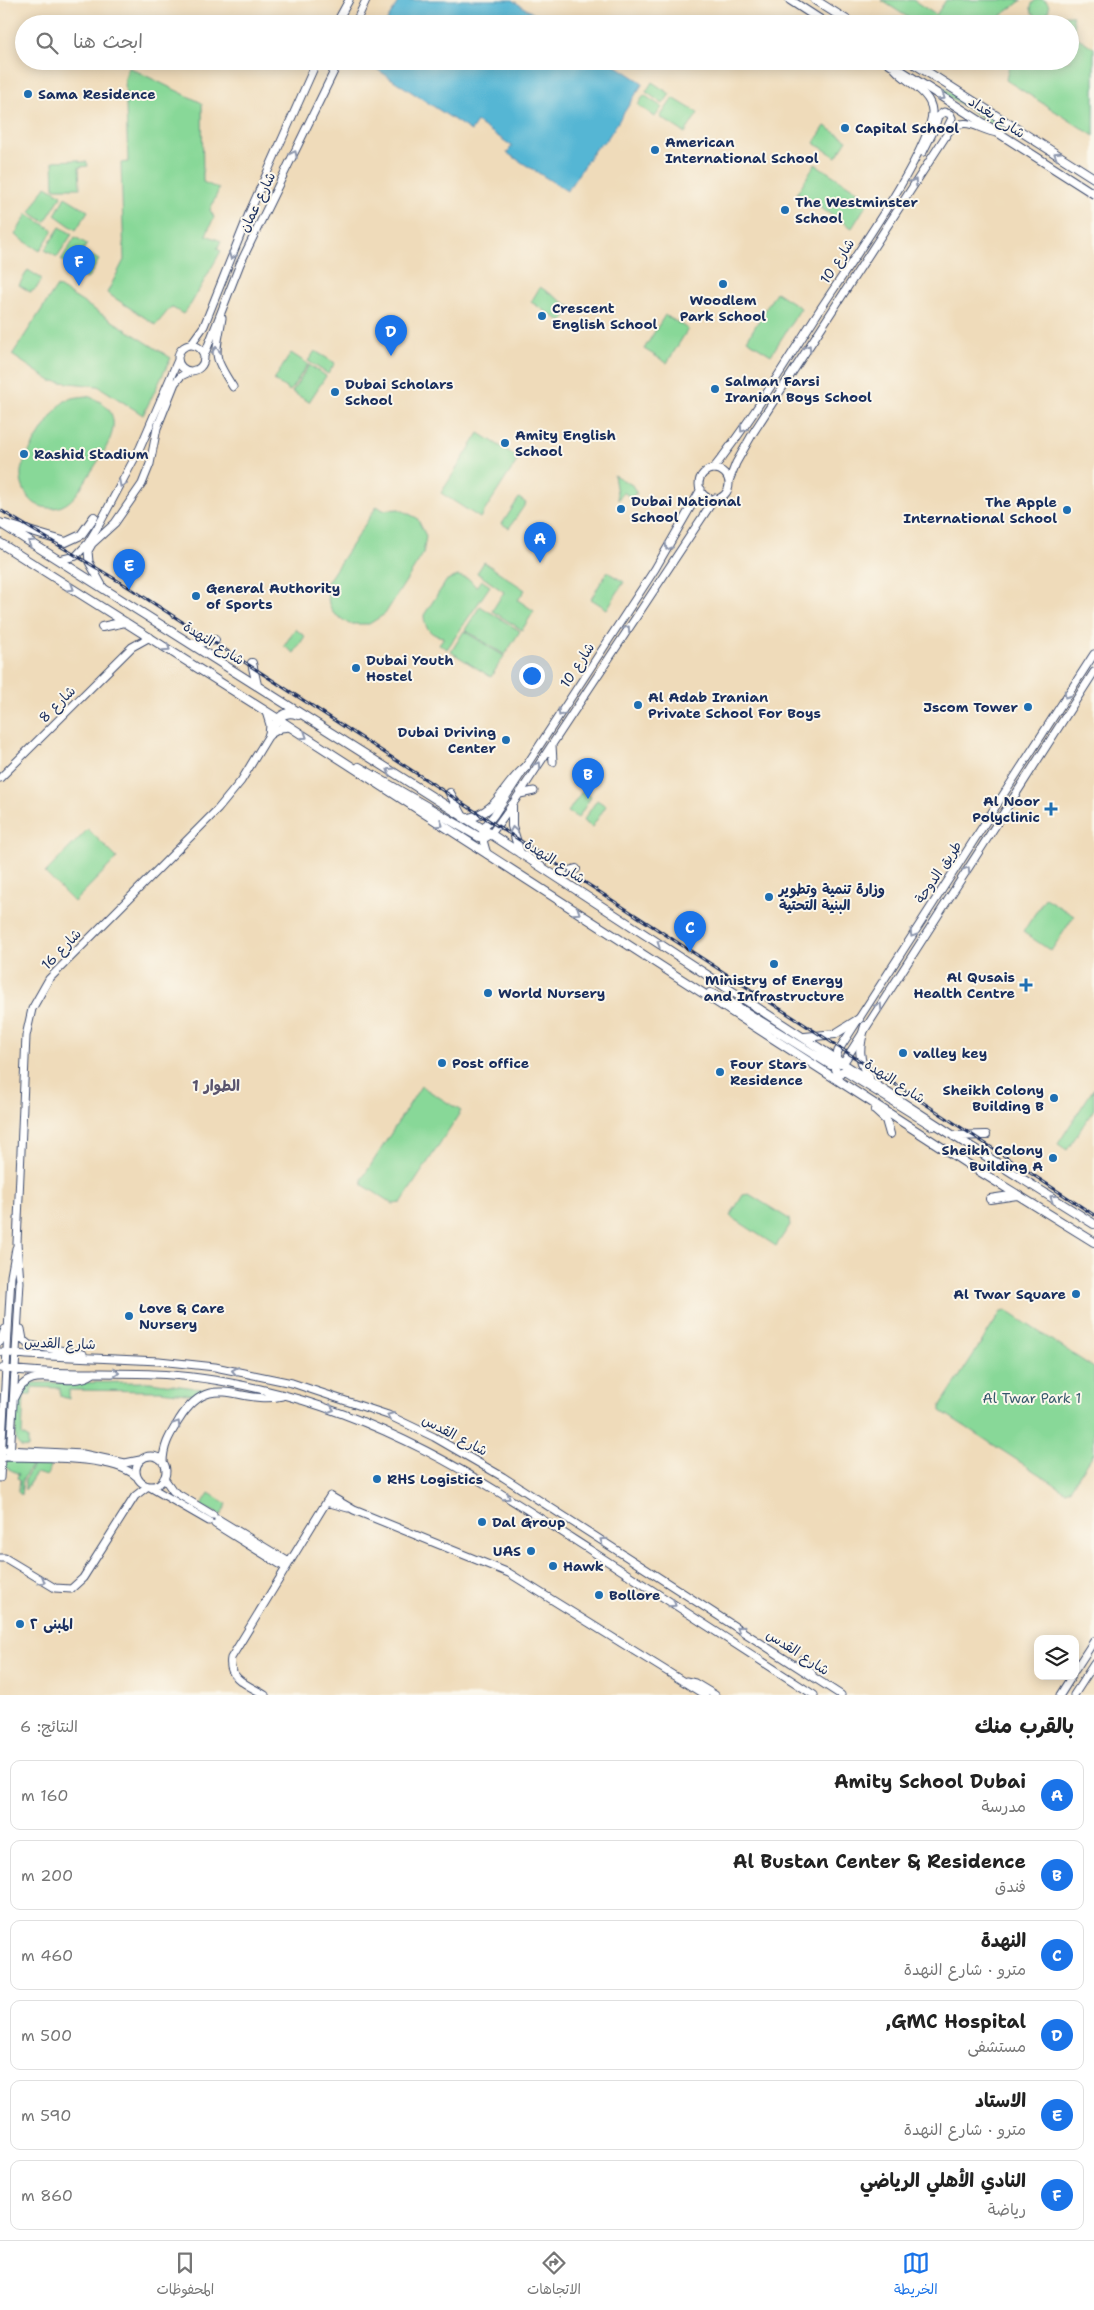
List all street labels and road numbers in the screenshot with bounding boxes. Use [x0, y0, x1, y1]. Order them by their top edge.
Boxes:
street label: شارع بغداد [965, 92, 1029, 143]
street label: شارع عمان [235, 169, 280, 236]
street label: شارع 10 [816, 235, 859, 288]
street label: شارع النهدة [180, 617, 248, 670]
street label: شارع 10 [556, 639, 599, 692]
street label: شارع 8 [35, 682, 80, 727]
street label: شارع النهدة [521, 835, 589, 888]
street label: طريق الدوحة [911, 837, 965, 907]
street label: شارع 16 [37, 925, 86, 974]
street label: شارع النهدة [861, 1055, 929, 1108]
street label: شارع القدس [24, 1333, 96, 1354]
street label: شارع القدس [419, 1410, 491, 1461]
street label: شارع القدس [763, 1625, 833, 1680]

